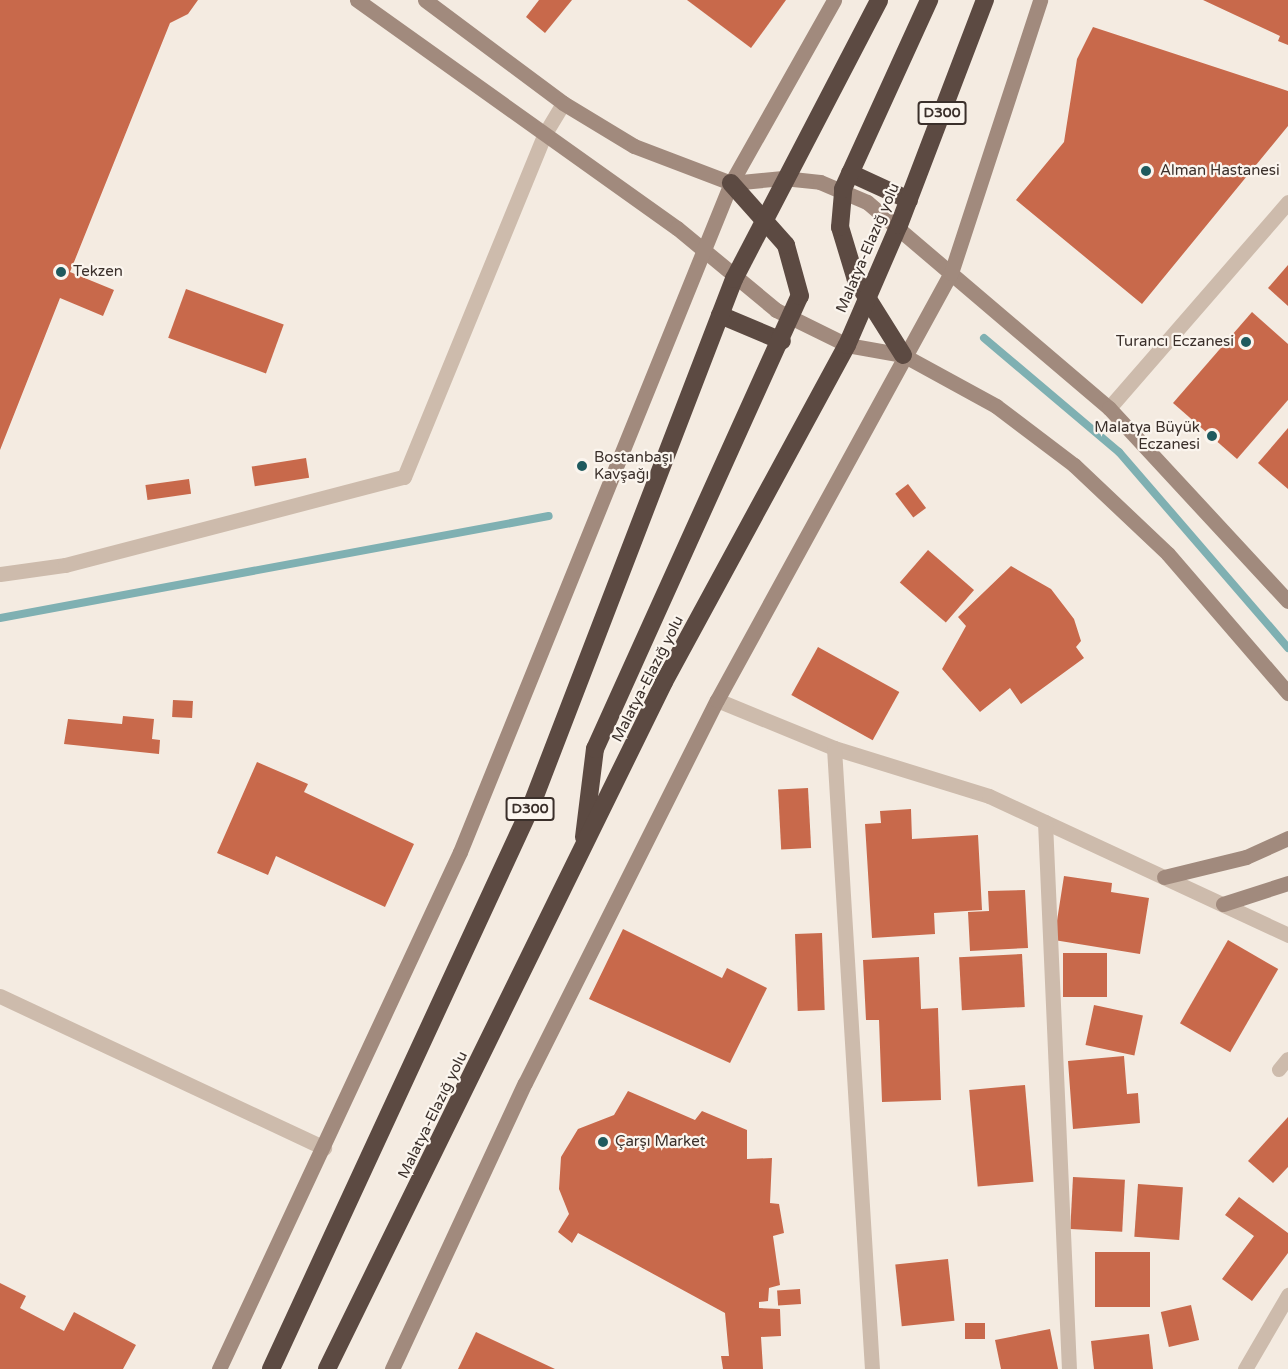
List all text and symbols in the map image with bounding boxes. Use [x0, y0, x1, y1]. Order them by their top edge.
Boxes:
road number: D300 [916, 102, 968, 124]
marker: Alman Hastanesi [1137, 162, 1155, 180]
place label: Alman Hastanesi [1160, 162, 1280, 180]
street label: Malatya-Elazığ yolu [832, 180, 904, 316]
place label: Tekzen [73, 263, 123, 281]
marker: Tekzen [54, 265, 68, 279]
place label: Turancı Eczanesi [1116, 333, 1234, 351]
marker: Turancı Eczanesi [1239, 335, 1253, 349]
place label: Malatya Büyük Eczanesi [1094, 418, 1200, 453]
marker: Malatya Büyük Eczanesi [1205, 429, 1219, 443]
place label: Bostanbaşı Kavşağı [594, 448, 673, 483]
marker: Bostanbaşı Kavşağı [575, 459, 589, 473]
street label: Malatya-Elazığ yolu [608, 613, 688, 745]
road number: D300 [504, 798, 556, 820]
street label: Malatya-Elazığ yolu [394, 1048, 472, 1182]
place label: Çarşı Market [615, 1133, 705, 1151]
marker: Çarşı Market [596, 1135, 610, 1149]

